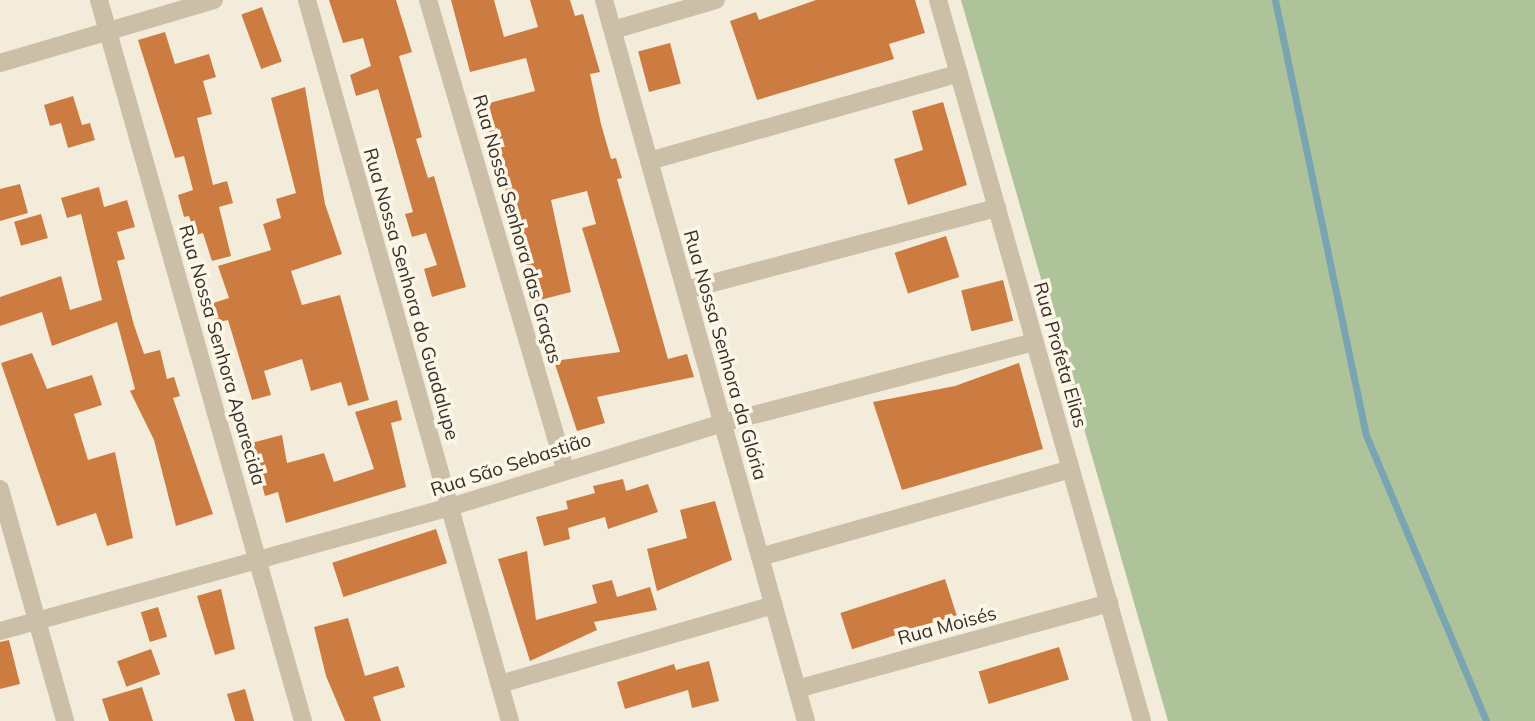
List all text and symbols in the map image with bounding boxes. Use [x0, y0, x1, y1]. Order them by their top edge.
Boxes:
street label: Rua Nossa Senhora das Graças [468, 92, 566, 366]
street label: Rua Nossa Senhora do Guadalupe [358, 145, 464, 443]
street label: Rua Nossa Senhora Aparecida [174, 222, 270, 488]
street label: Rua Nossa Senhora da Glória [678, 227, 772, 483]
street label: Rua Profeta Elias [1028, 279, 1092, 431]
street label: Rua São Sebastião [428, 428, 594, 502]
street label: Rua Moisés [895, 602, 999, 650]

